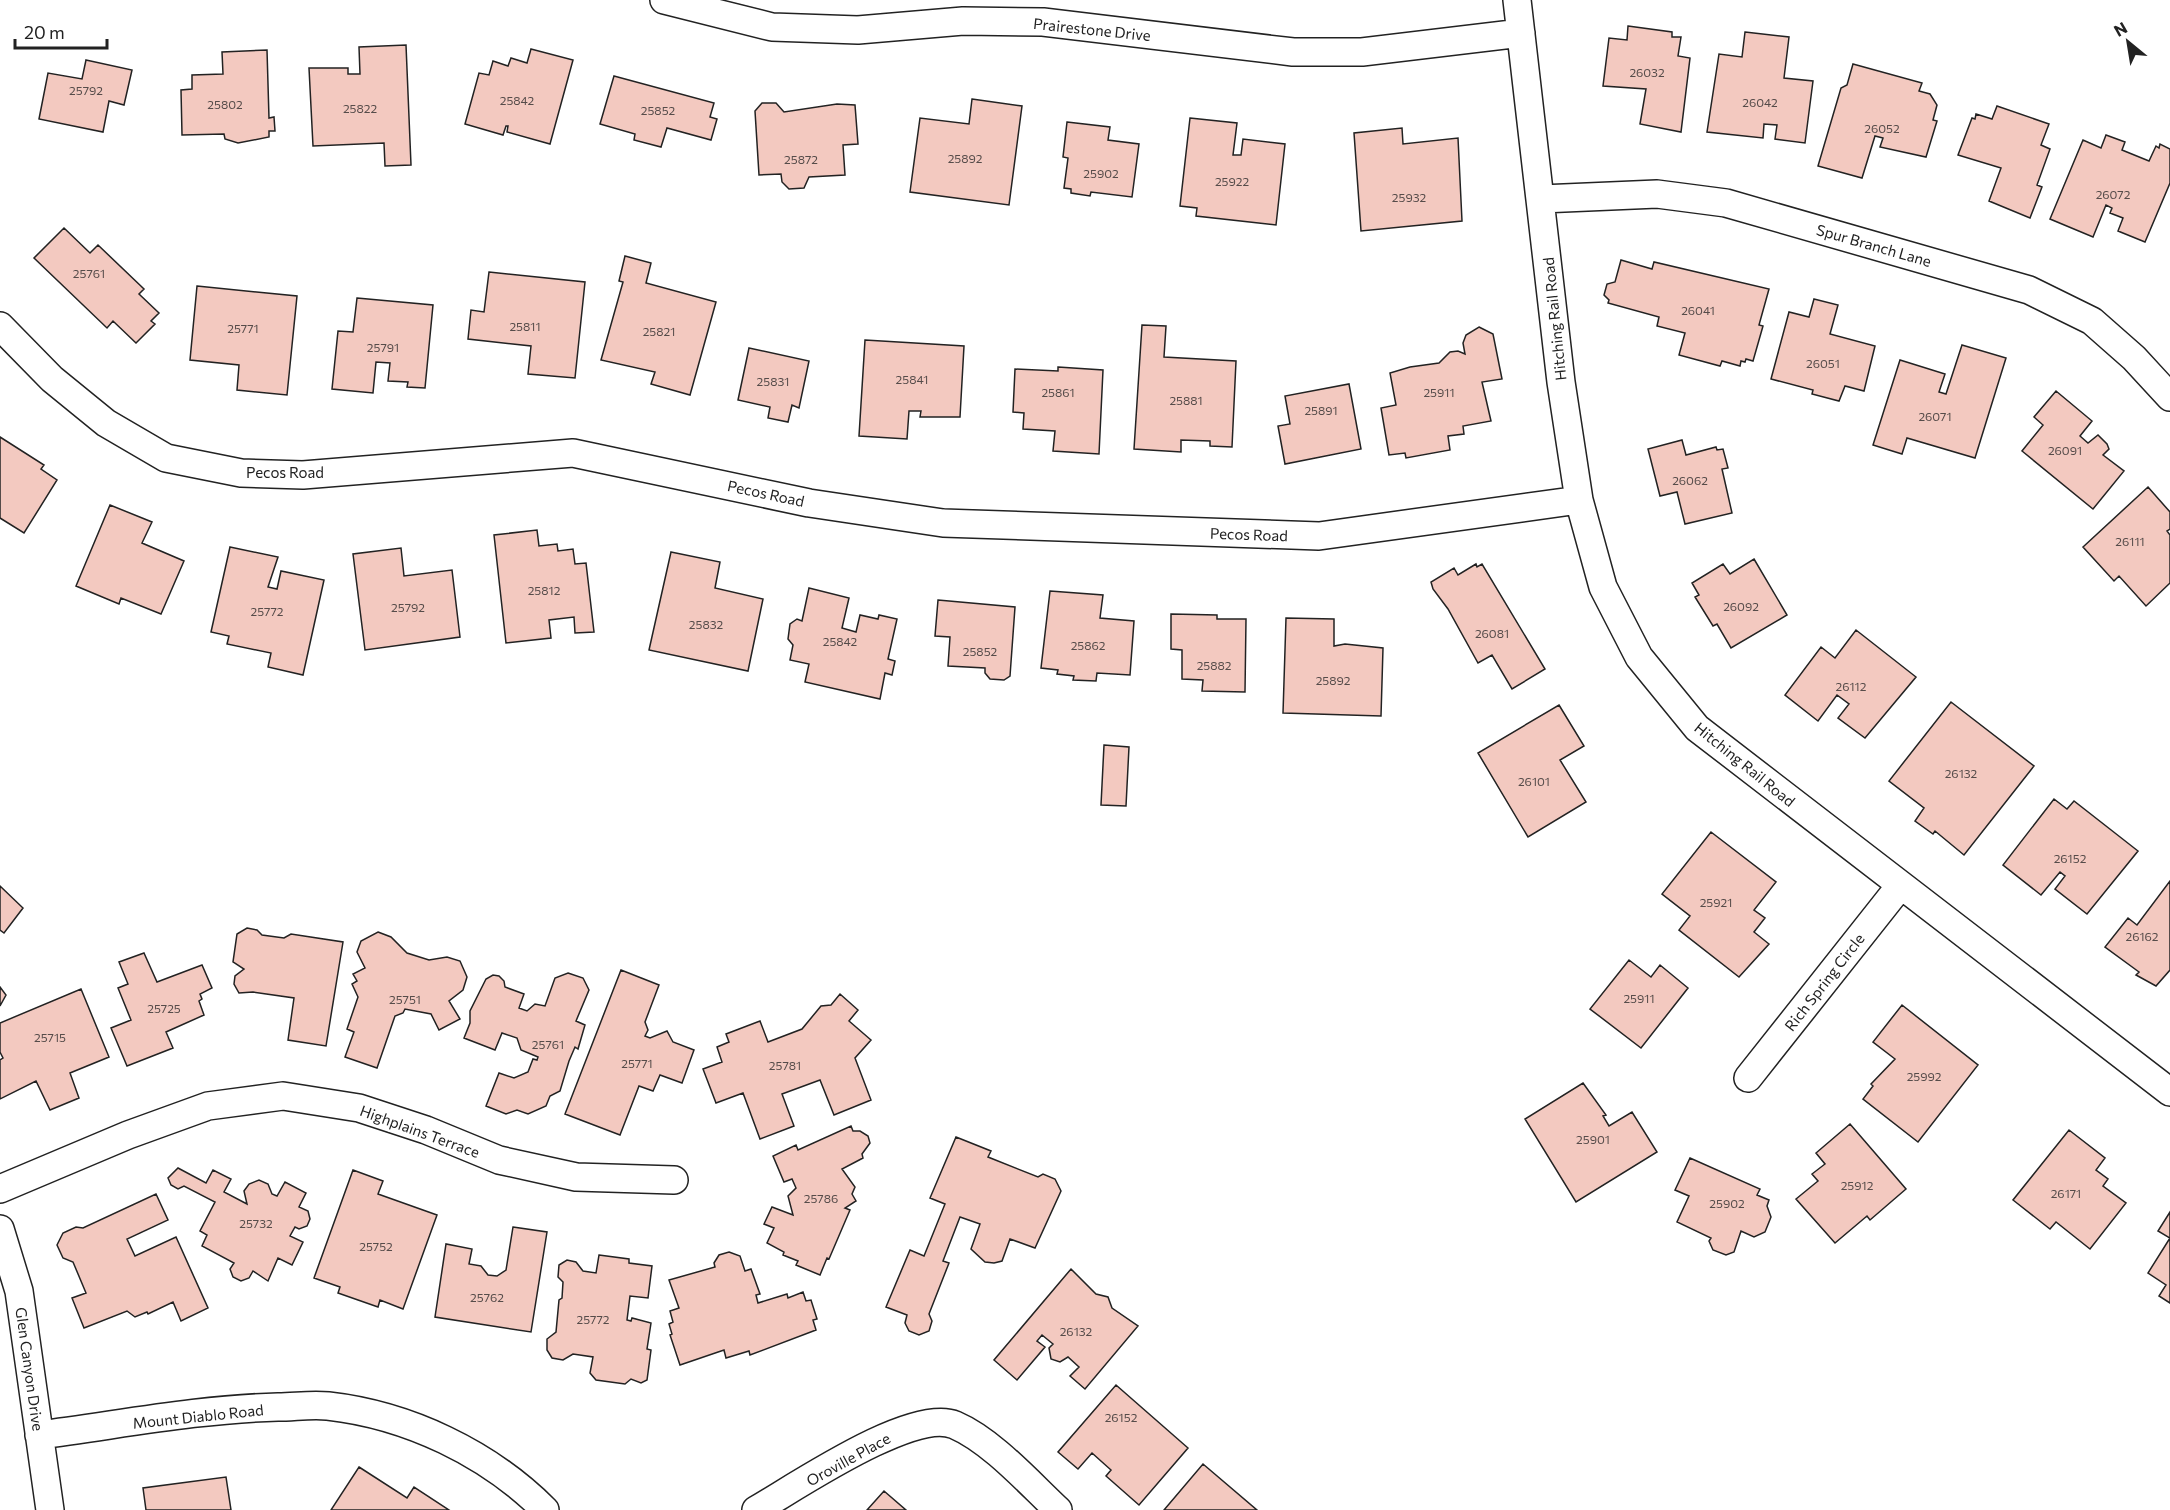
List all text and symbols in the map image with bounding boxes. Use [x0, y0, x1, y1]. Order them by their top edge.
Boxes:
scale bar [15, 12, 106, 50]
north arrow [2098, 12, 2158, 72]
street label: Prairestone Drive [1032, 14, 1152, 44]
text: N [2110, 17, 2130, 40]
text: 20 m [24, 21, 65, 43]
house number: 26032 [1629, 65, 1665, 79]
house number: 25792 [69, 83, 103, 97]
house number: 25842 [500, 93, 535, 107]
house number: 26042 [1742, 95, 1778, 109]
house number: 25802 [207, 97, 243, 111]
house number: 25822 [343, 101, 377, 115]
house number: 25852 [641, 103, 676, 117]
house number: 26052 [1864, 121, 1900, 135]
house number: 25892 [948, 151, 983, 165]
house number: 25872 [784, 152, 818, 166]
house number: 25902 [1083, 166, 1119, 180]
house number: 25922 [1215, 174, 1249, 188]
house number: 26072 [2096, 187, 2131, 201]
house number: 25932 [1392, 190, 1426, 204]
street label: Spur Branch Lane [1814, 220, 1934, 270]
street label: Hitching Rail Road [1539, 256, 1569, 382]
house number: 25761 [73, 266, 105, 280]
house number: 26041 [1681, 303, 1715, 317]
house number: 25811 [509, 319, 541, 333]
house number: 25771 [227, 321, 259, 335]
house number: 25821 [643, 324, 675, 338]
house number: 25791 [367, 340, 399, 354]
house number: 26051 [1806, 356, 1840, 370]
house number: 25841 [896, 372, 928, 386]
house number: 25831 [757, 374, 789, 388]
house number: 25861 [1041, 385, 1075, 399]
house number: 25911 [1423, 385, 1455, 399]
house number: 25881 [1169, 393, 1203, 407]
house number: 25891 [1304, 403, 1338, 417]
house number: 26071 [1918, 409, 1952, 423]
house number: 26091 [2048, 443, 2082, 457]
street label: Pecos Road [246, 463, 324, 481]
house number: 26062 [1672, 473, 1708, 487]
street label: Pecos Road [726, 476, 806, 510]
street label: Pecos Road [1210, 524, 1288, 544]
house number: 26111 [2115, 534, 2145, 548]
house number: 25812 [528, 583, 561, 597]
house number: 26092 [1723, 599, 1759, 613]
house number: 25792 [391, 600, 425, 614]
house number: 25772 [251, 604, 284, 618]
house number: 25832 [689, 617, 723, 631]
house number: 26081 [1475, 626, 1509, 640]
house number: 25842 [823, 634, 858, 648]
house number: 25862 [1071, 638, 1106, 652]
house number: 25852 [963, 644, 998, 658]
house number: 25882 [1197, 658, 1232, 672]
house number: 25892 [1316, 673, 1351, 687]
house number: 26112 [1836, 679, 1867, 693]
street label: Hitching Rail Road [1691, 718, 1799, 810]
house number: 26132 [1945, 766, 1978, 780]
house number: 26101 [1518, 774, 1550, 788]
house number: 26152 [2054, 851, 2087, 865]
house number: 25921 [1700, 895, 1732, 909]
house number: 26162 [2126, 929, 2159, 943]
street label: Rich Spring Circle [1780, 930, 1868, 1034]
house number: 25911 [1623, 991, 1655, 1005]
house number: 25751 [389, 992, 421, 1006]
house number: 25725 [147, 1001, 181, 1015]
house number: 25715 [34, 1030, 66, 1044]
house number: 25761 [532, 1037, 564, 1051]
house number: 25771 [621, 1056, 653, 1070]
house number: 25781 [769, 1058, 801, 1072]
house number: 25992 [1907, 1069, 1942, 1083]
street label: Highplains Terrace [358, 1101, 482, 1161]
house number: 25901 [1576, 1132, 1610, 1146]
house number: 25912 [1841, 1178, 1874, 1192]
house number: 26171 [2051, 1186, 2081, 1200]
house number: 25786 [804, 1191, 838, 1205]
house number: 25902 [1709, 1196, 1745, 1210]
house number: 25732 [239, 1216, 273, 1230]
house number: 25752 [359, 1239, 393, 1253]
house number: 25762 [470, 1290, 504, 1304]
street label: Glen Canyon Drive [12, 1306, 48, 1432]
house number: 25772 [577, 1312, 610, 1326]
house number: 26132 [1060, 1324, 1093, 1338]
street label: Mount Diablo Road [132, 1400, 264, 1432]
house number: 26152 [1105, 1410, 1138, 1424]
street label: Oroville Place [803, 1429, 893, 1489]

